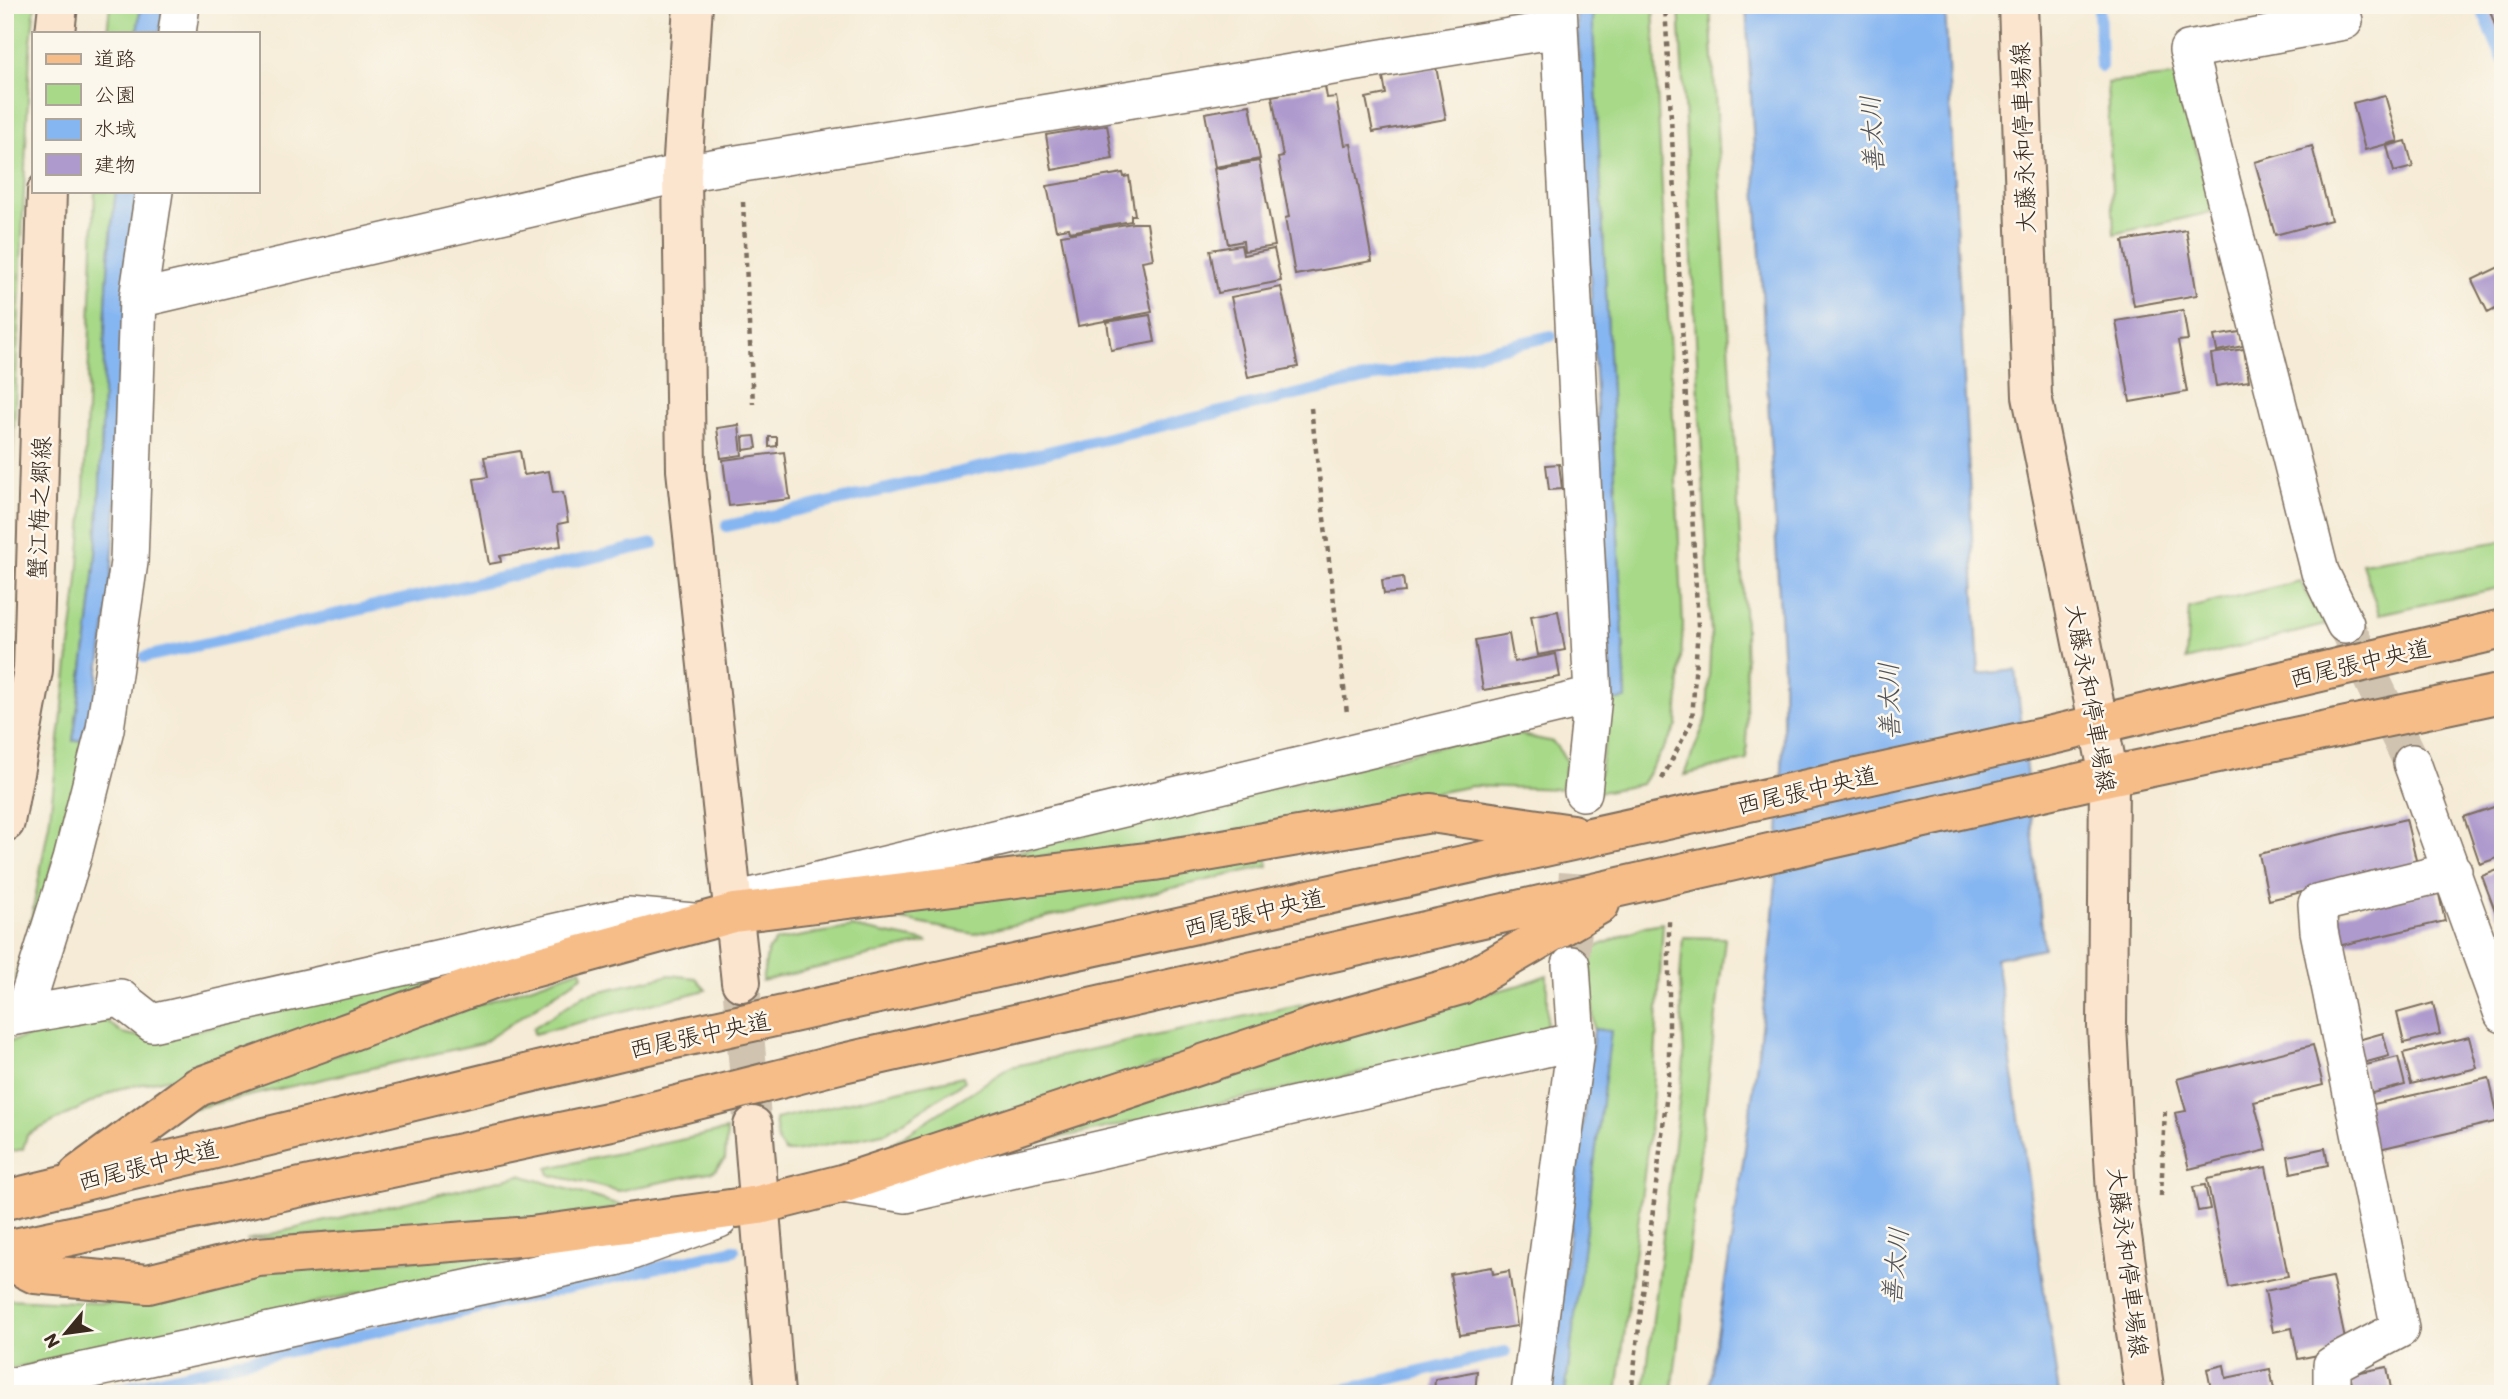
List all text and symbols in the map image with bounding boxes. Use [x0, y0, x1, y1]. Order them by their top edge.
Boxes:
legend [32, 32, 259, 192]
street label: 大藤永和停車場線 [2005, 42, 2041, 234]
text: 道路 [94, 46, 136, 71]
text: 公園 [94, 82, 136, 107]
water label: 善太川 [1854, 94, 1890, 174]
text: 水域 [94, 116, 136, 141]
text: 建物 [94, 152, 136, 177]
street label: 蟹江梅之郷線 [22, 436, 56, 580]
street label: 大藤永和停車場線 [2060, 601, 2122, 795]
street label: 西尾張中央道 [2287, 633, 2433, 693]
water label: 善太川 [1872, 662, 1906, 740]
street label: 西尾張中央道 [1734, 760, 1880, 820]
street label: 西尾張中央道 [1181, 883, 1327, 943]
street label: 西尾張中央道 [627, 1006, 773, 1064]
street label: 西尾張中央道 [75, 1134, 221, 1196]
street label: 大藤永和停車場線 [2102, 1165, 2154, 1359]
water label: 善太川 [1875, 1226, 1915, 1306]
north arrow [32, 1298, 102, 1368]
text: N [38, 1330, 65, 1352]

